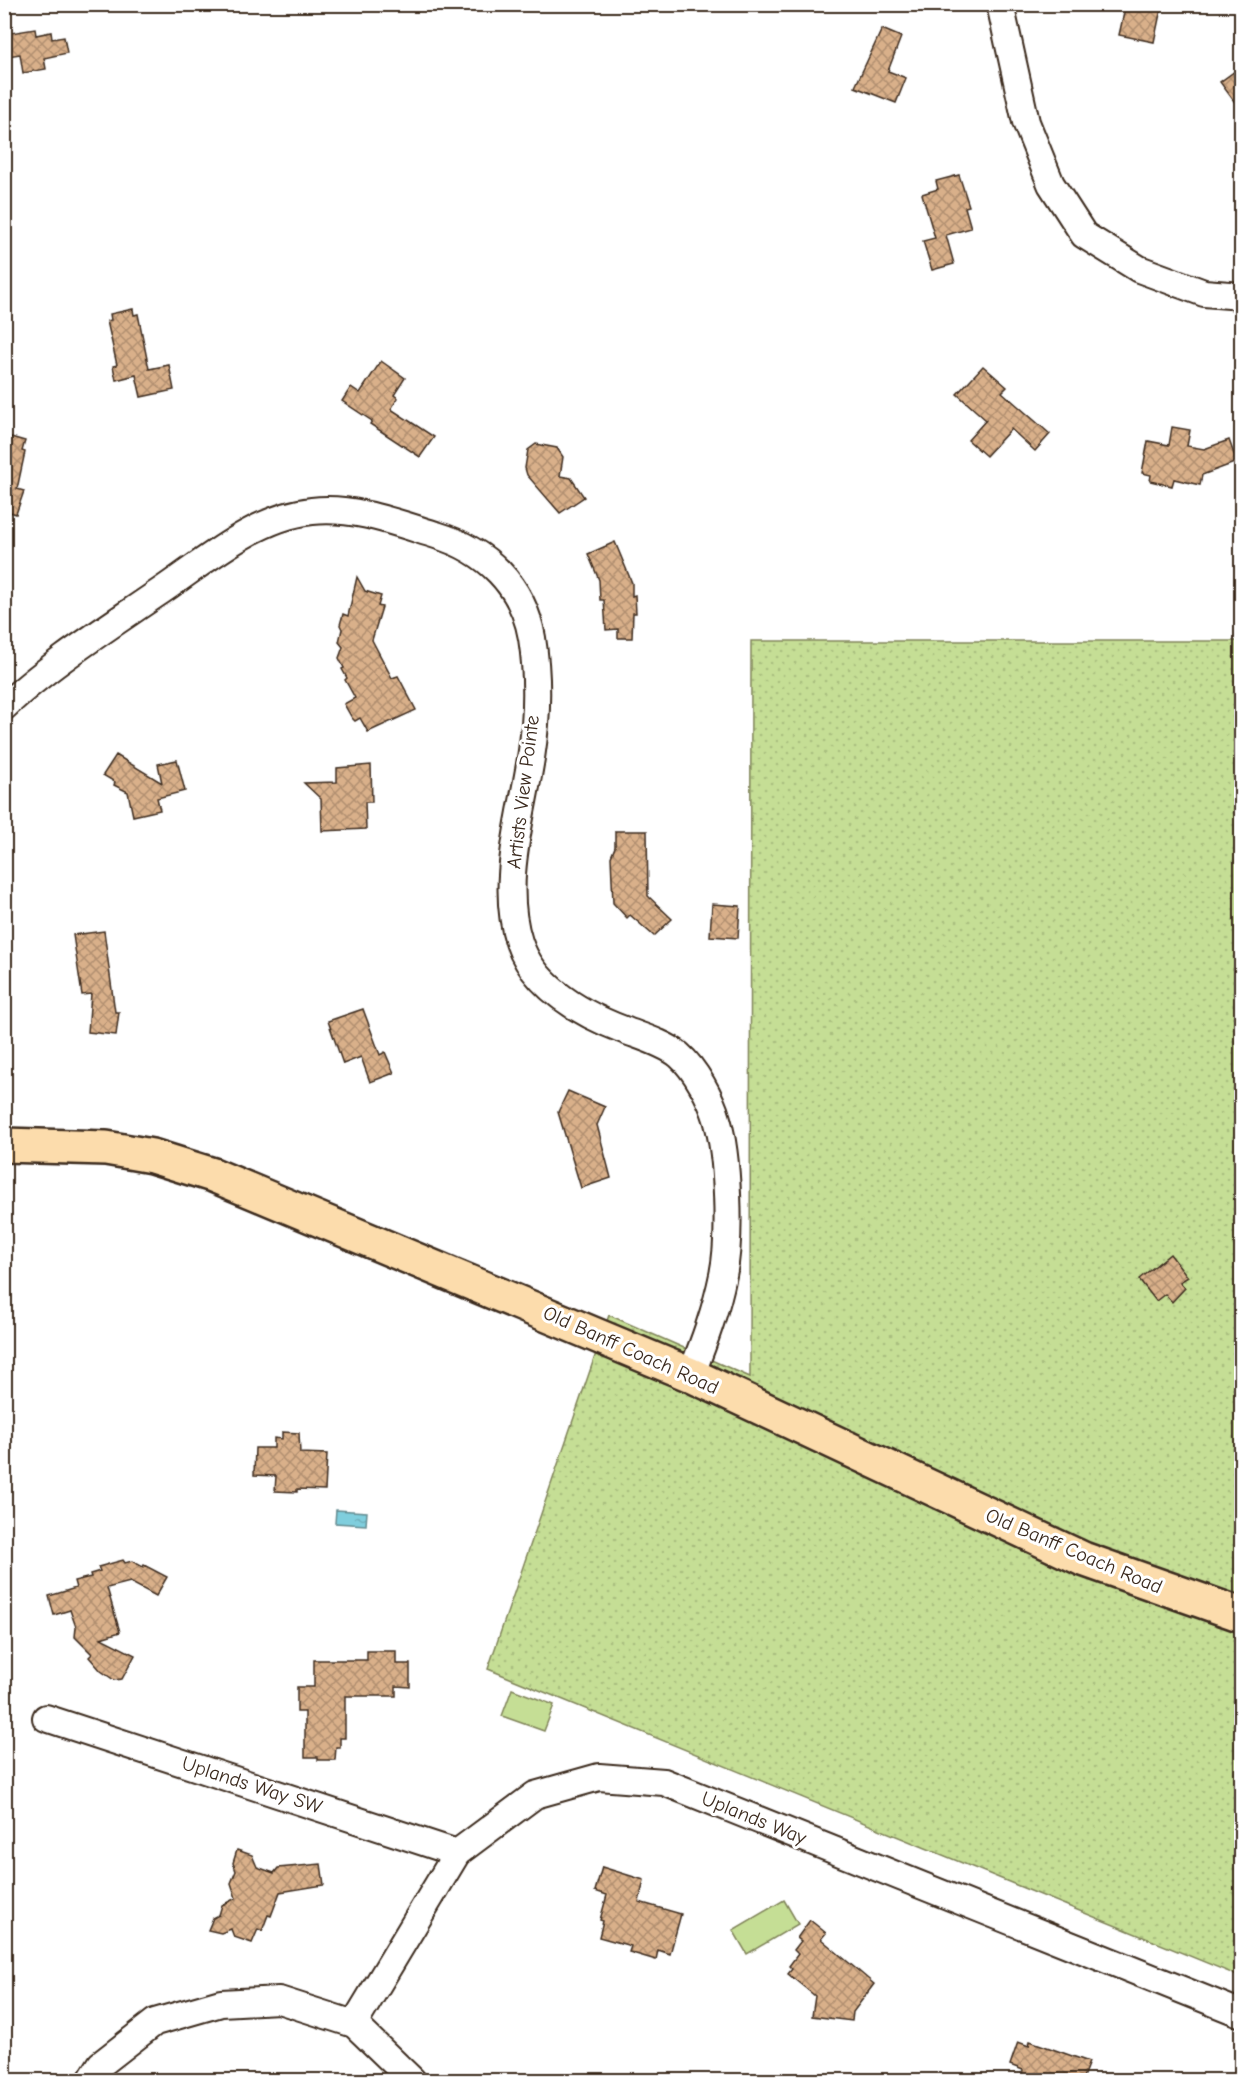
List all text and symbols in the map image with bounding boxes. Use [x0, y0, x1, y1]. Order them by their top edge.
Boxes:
street label: Artists View Pointe [502, 714, 544, 870]
street label: Old Banff Coach Road [540, 1301, 722, 1399]
street label: Old Banff Coach Road [982, 1503, 1166, 1599]
street label: Uplands Way SW [179, 1751, 326, 1819]
street label: Uplands Way [698, 1787, 810, 1849]

